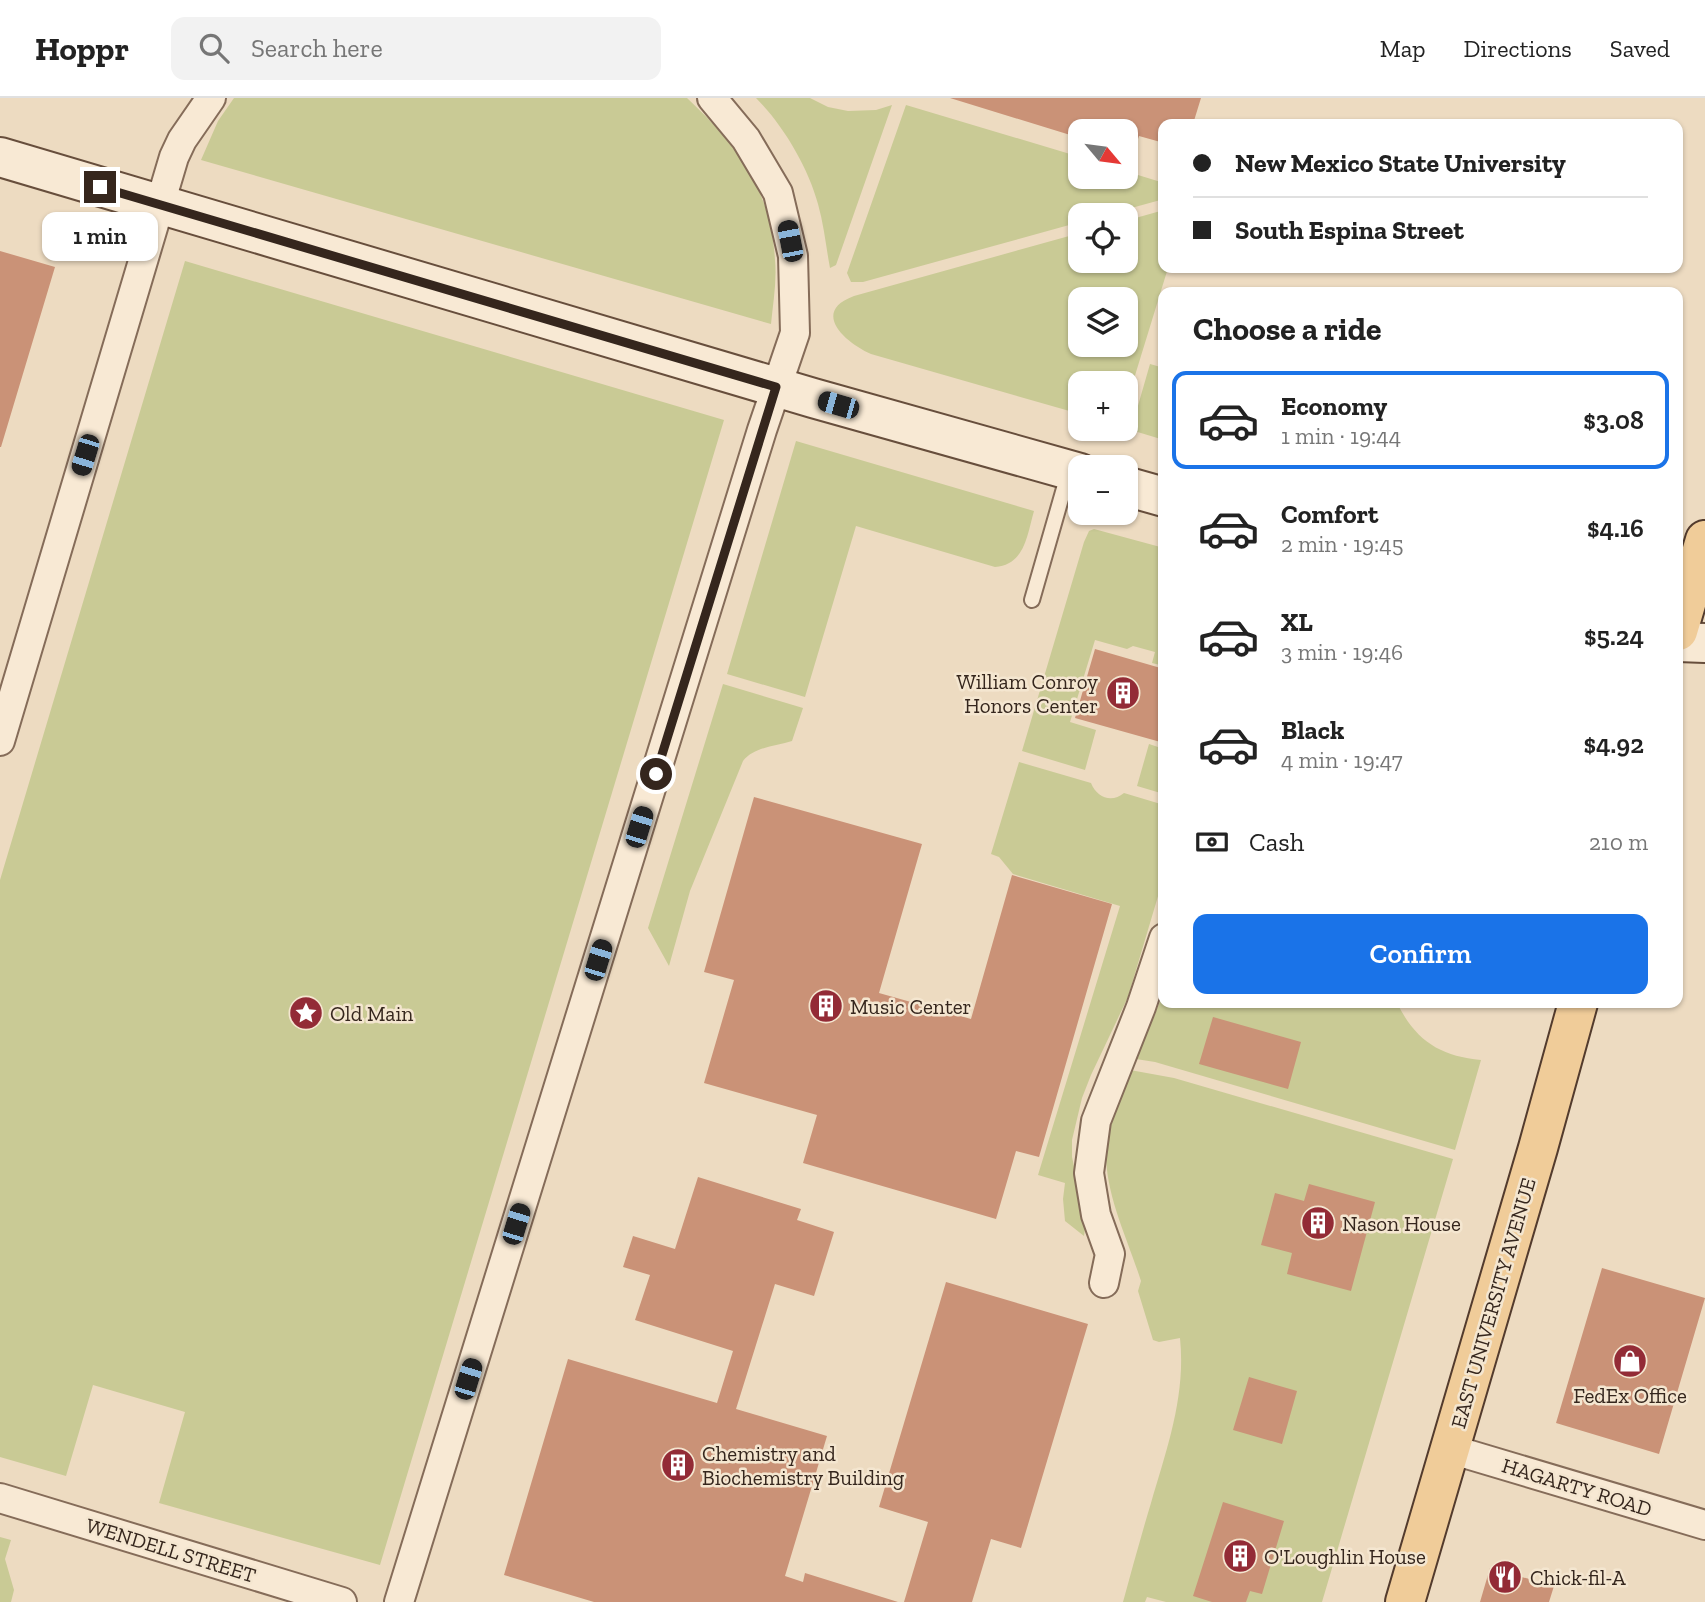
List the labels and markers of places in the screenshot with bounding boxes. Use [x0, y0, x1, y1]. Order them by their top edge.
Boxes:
place label: William Conroy Honors Center [956, 669, 1098, 718]
building icon: William Conroy Honors Center [1104, 674, 1142, 712]
building icon: Music Center [807, 987, 845, 1025]
place icon: Old Main [287, 994, 325, 1032]
place label: Music Center [850, 994, 971, 1019]
place label: Old Main [330, 1001, 413, 1026]
building icon: Nason House [1299, 1204, 1337, 1242]
place label: Nason House [1342, 1211, 1461, 1236]
shop icon: FedEx Office [1611, 1342, 1649, 1380]
place label: FedEx Office [1573, 1383, 1687, 1408]
place label: Chemistry and Biochemistry Building [702, 1441, 905, 1490]
building icon: Chemistry and Biochemistry Building [659, 1446, 697, 1484]
building icon: O'Loughlin House [1221, 1537, 1259, 1575]
place label: O'Loughlin House [1264, 1544, 1426, 1569]
restaurant icon: Chick-fil-A [1486, 1558, 1524, 1596]
place label: Chick-fil-A [1530, 1565, 1626, 1590]

